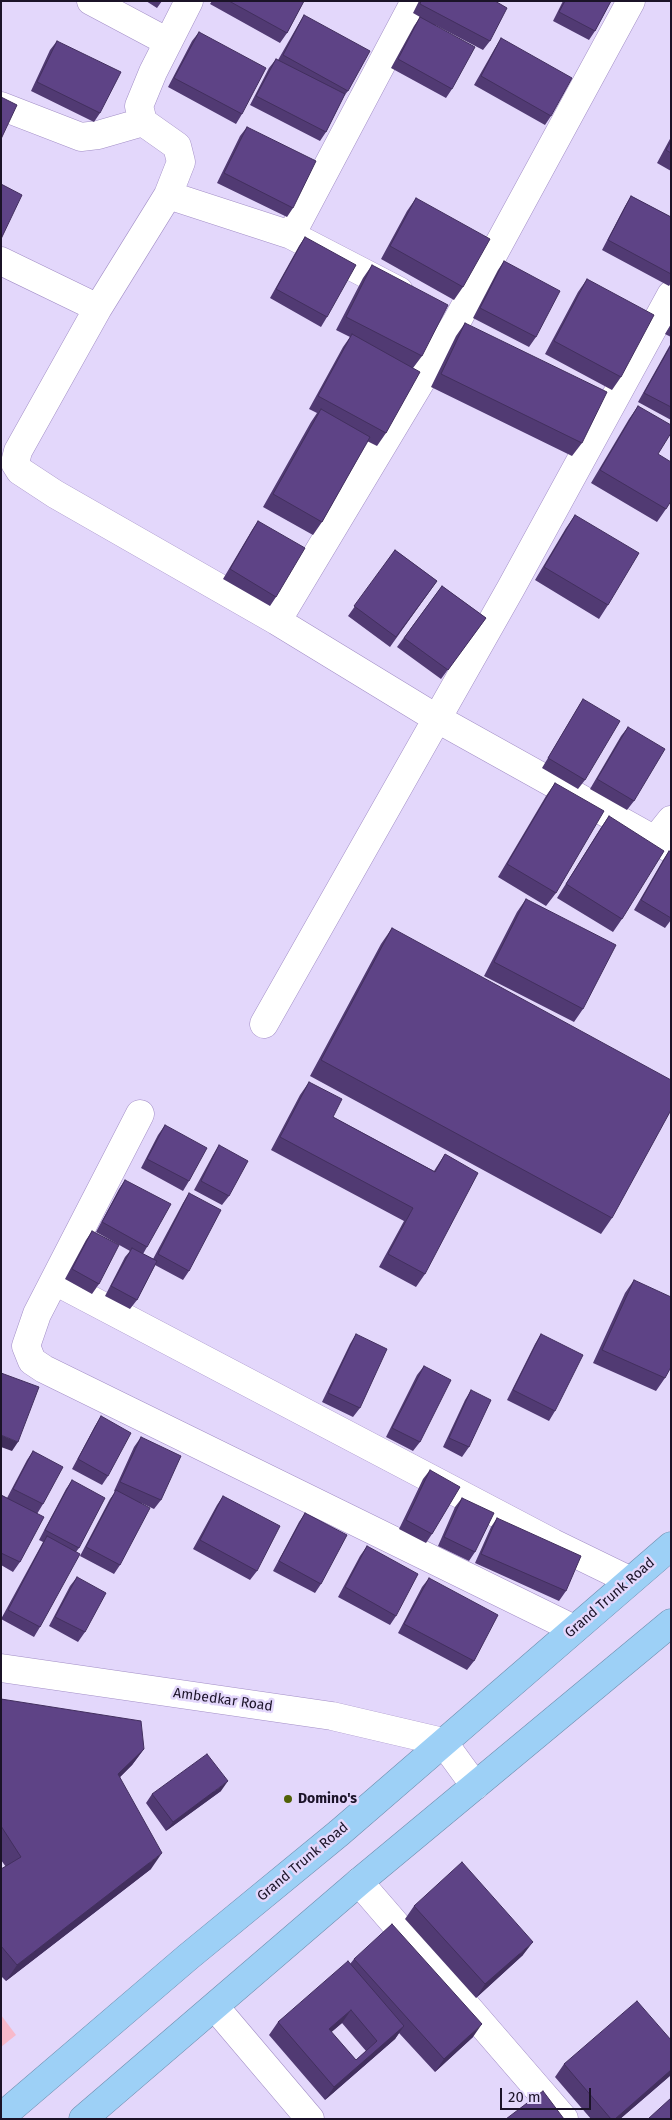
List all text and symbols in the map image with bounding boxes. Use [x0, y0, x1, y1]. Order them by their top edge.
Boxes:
street label: Grand Trunk Road [562, 1554, 658, 1642]
street label: Ambedkar Road [172, 1685, 274, 1715]
place label: Domino's [298, 1791, 357, 1807]
marker: Domino's [282, 1793, 294, 1805]
street label: Grand Trunk Road [254, 1819, 352, 1905]
scale bar [502, 2078, 593, 2110]
text: 20 m [508, 2088, 541, 2106]

